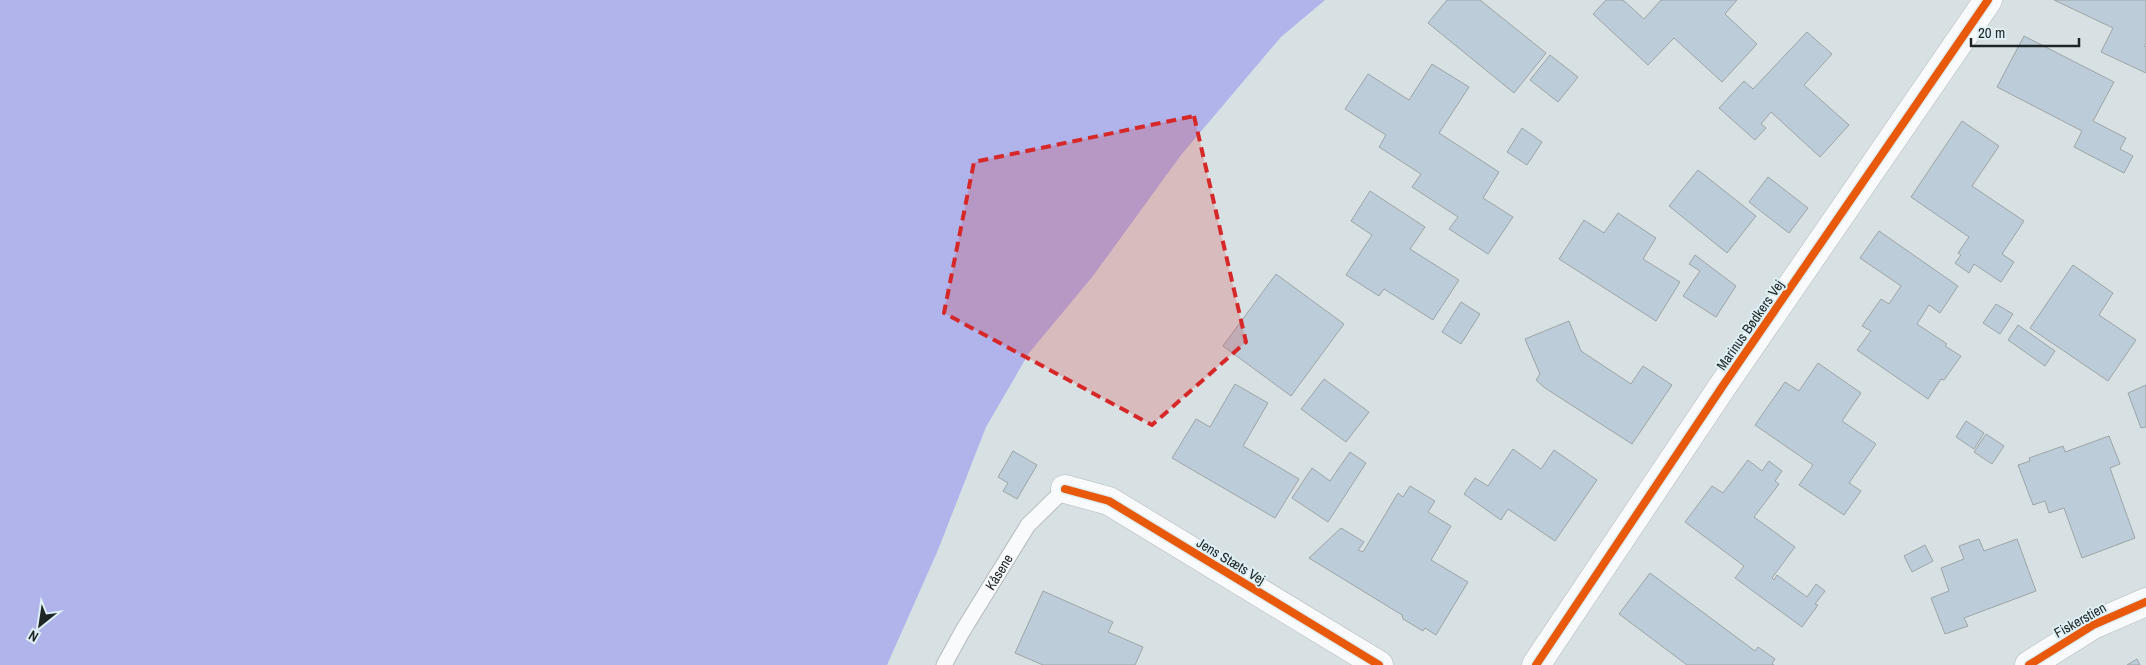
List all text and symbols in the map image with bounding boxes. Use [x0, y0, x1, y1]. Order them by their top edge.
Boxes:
scale bar [1971, 15, 2078, 47]
text: 20 m [1978, 22, 2005, 43]
street label: Marinus Bødkers Vej [1712, 276, 1788, 374]
street label: Jens Stæts Vej [1194, 534, 1268, 588]
street label: Kåsene [981, 551, 1017, 593]
street label: Fiskerstien [2051, 598, 2109, 642]
north arrow [15, 600, 65, 650]
text: N [25, 626, 42, 646]

